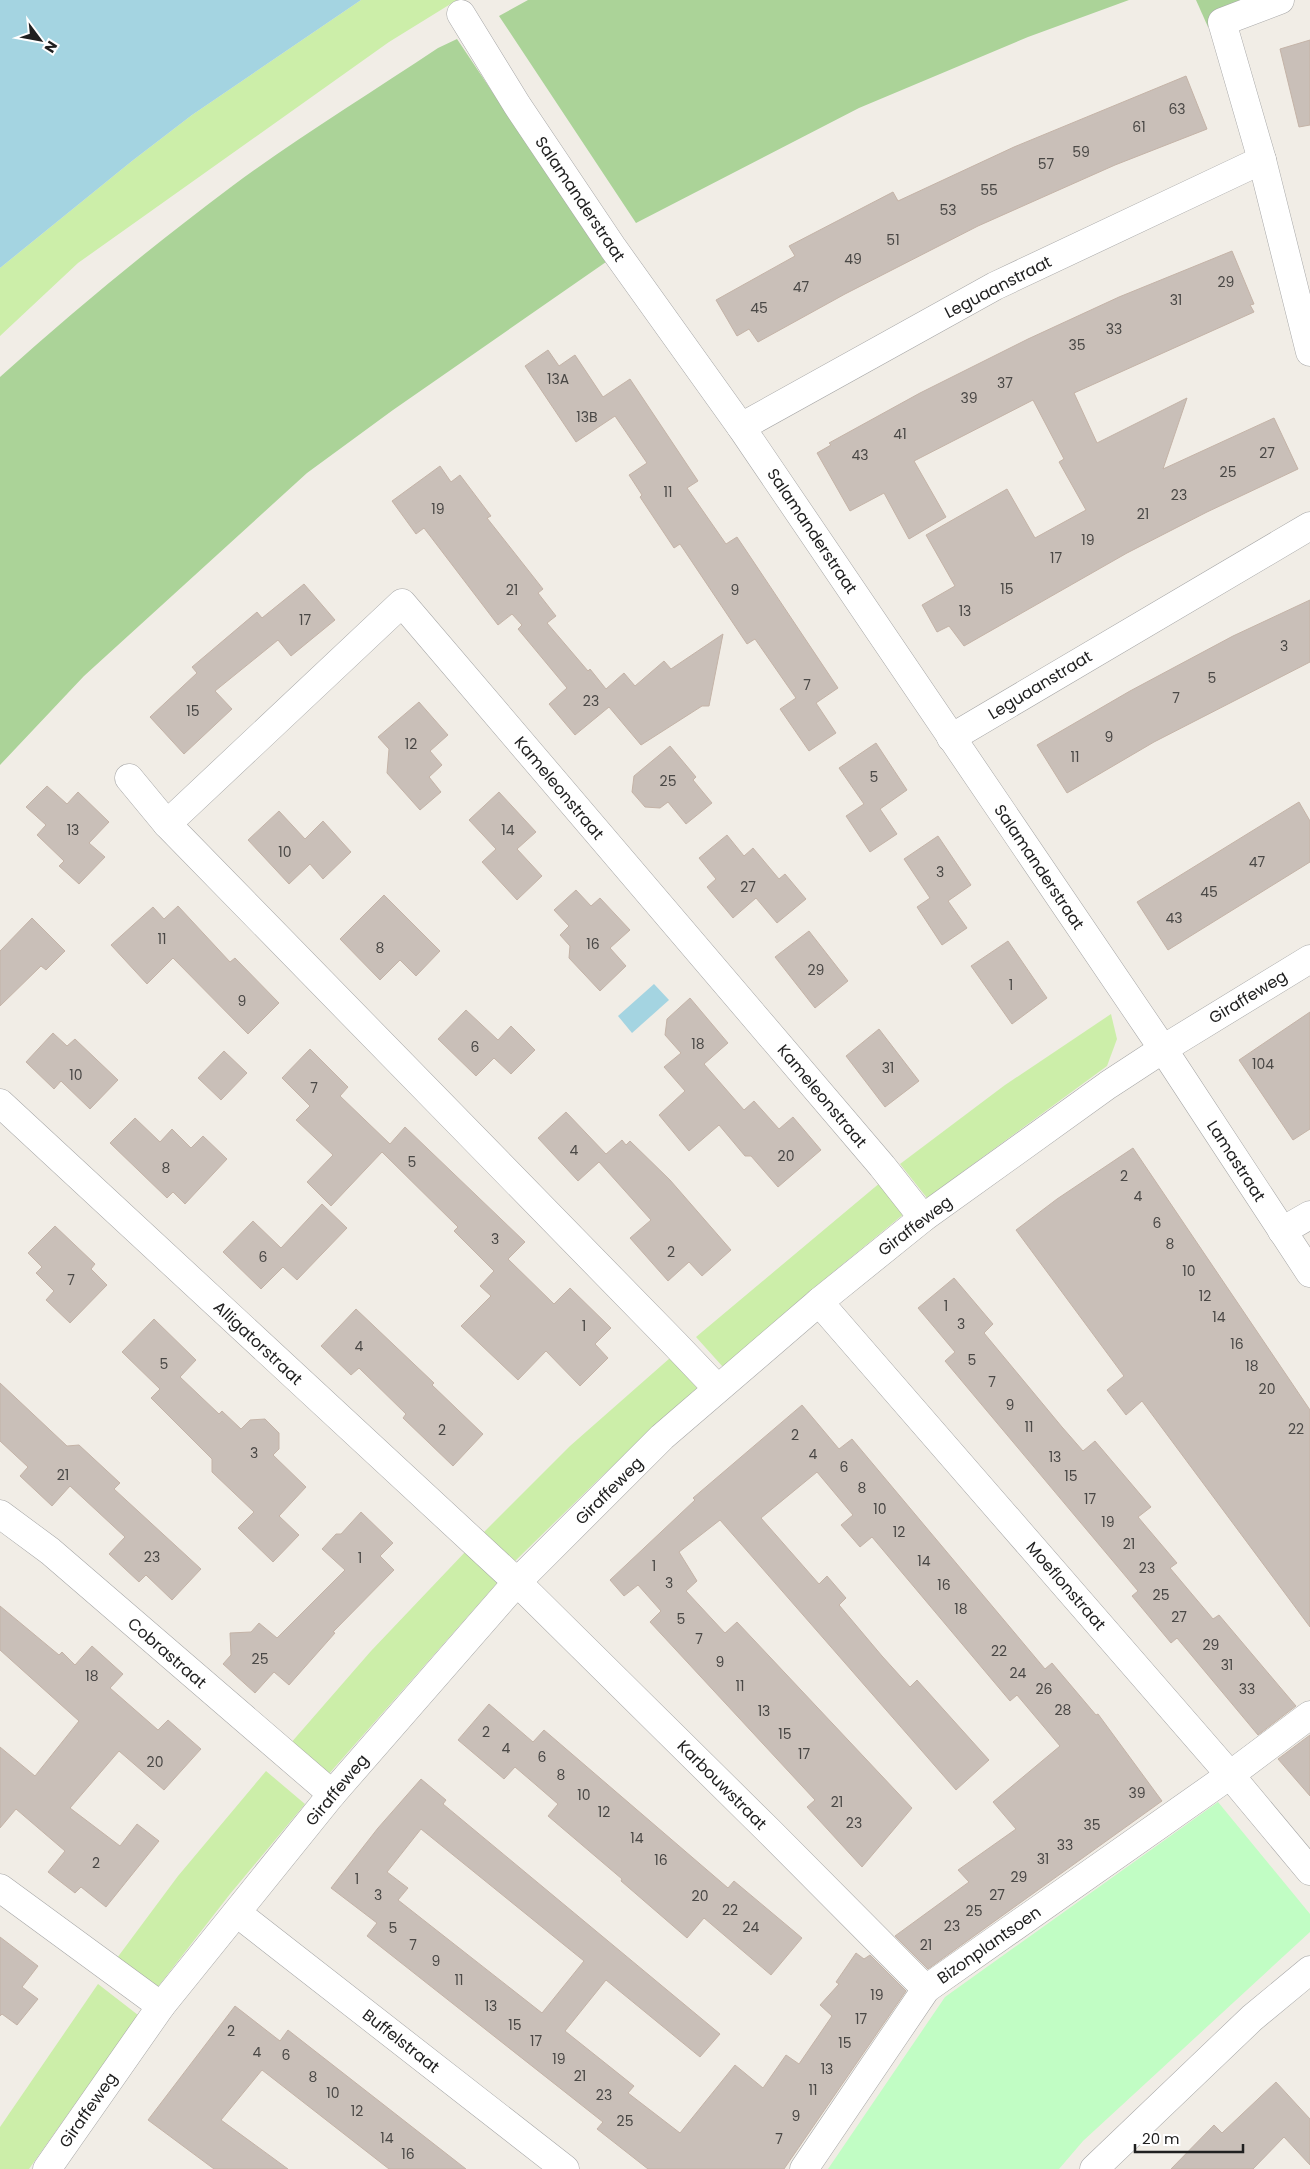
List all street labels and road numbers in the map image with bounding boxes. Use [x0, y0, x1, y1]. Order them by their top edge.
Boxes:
street label: Salamanderstraat [529, 132, 631, 266]
street label: Leguaanstraat [940, 250, 1056, 324]
street label: Salamanderstraat [761, 464, 863, 598]
street label: Leguaanstraat [984, 645, 1096, 725]
street label: Kameleonstraat [509, 731, 609, 845]
street label: Salamanderstraat [988, 800, 1090, 934]
street label: Giraffeweg [1205, 965, 1291, 1029]
street label: Kameleonstraat [772, 1039, 872, 1153]
street label: Lamastraat [1201, 1116, 1271, 1206]
street label: Giraffeweg [873, 1190, 957, 1262]
street label: Alligatorstraat [209, 1296, 308, 1390]
street label: Giraffeweg [570, 1452, 648, 1530]
street label: Moeflonstraat [1021, 1536, 1111, 1636]
street label: Cobrastraat [123, 1612, 212, 1694]
street label: Karbouwstraat [672, 1735, 772, 1835]
street label: Giraffeweg [300, 1749, 374, 1831]
street label: Bizonplantsoen [932, 1901, 1046, 1989]
street label: Buffelstraat [358, 2004, 444, 2078]
street label: Giraffeweg [53, 2068, 123, 2152]

